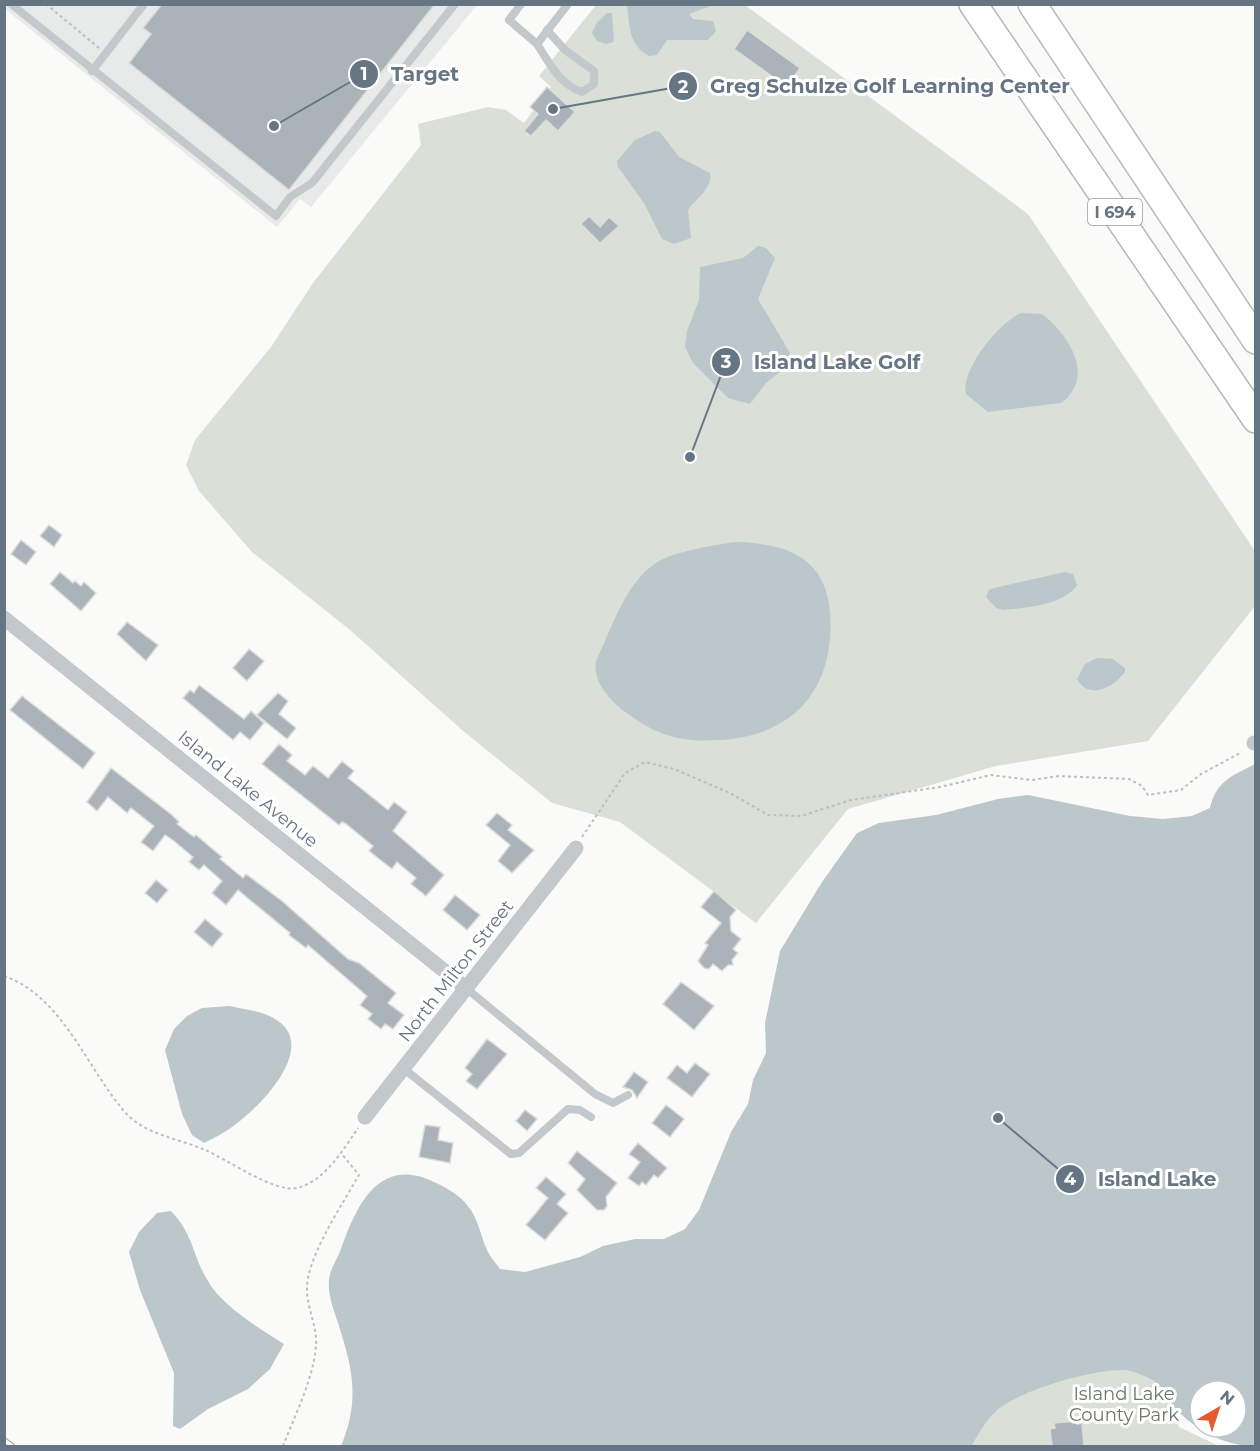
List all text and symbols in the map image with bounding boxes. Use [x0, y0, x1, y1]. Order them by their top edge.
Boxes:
callout: Target [349, 55, 471, 93]
text: Target [391, 62, 459, 86]
text: 1 [360, 63, 368, 85]
callout: Greg Schulze Golf Learning Center [668, 67, 1082, 105]
text: Greg Schulze Golf Learning Center [710, 74, 1070, 98]
text: 2 [678, 76, 689, 98]
road number: I 694 [1088, 199, 1142, 225]
callout: Island Lake Golf [711, 343, 932, 381]
text: Island Lake Golf [754, 350, 922, 374]
text: 3 [720, 351, 732, 373]
street label: Island Lake Avenue [174, 726, 323, 852]
street label: North Milton Street [394, 896, 518, 1046]
callout: Island Lake [1055, 1160, 1228, 1198]
text: Island Lake [1098, 1167, 1216, 1191]
text: 4 [1064, 1168, 1077, 1190]
north arrow [1188, 1379, 1248, 1439]
park label: Island Lake County Park [1069, 1383, 1179, 1426]
text: N [1216, 1386, 1238, 1409]

